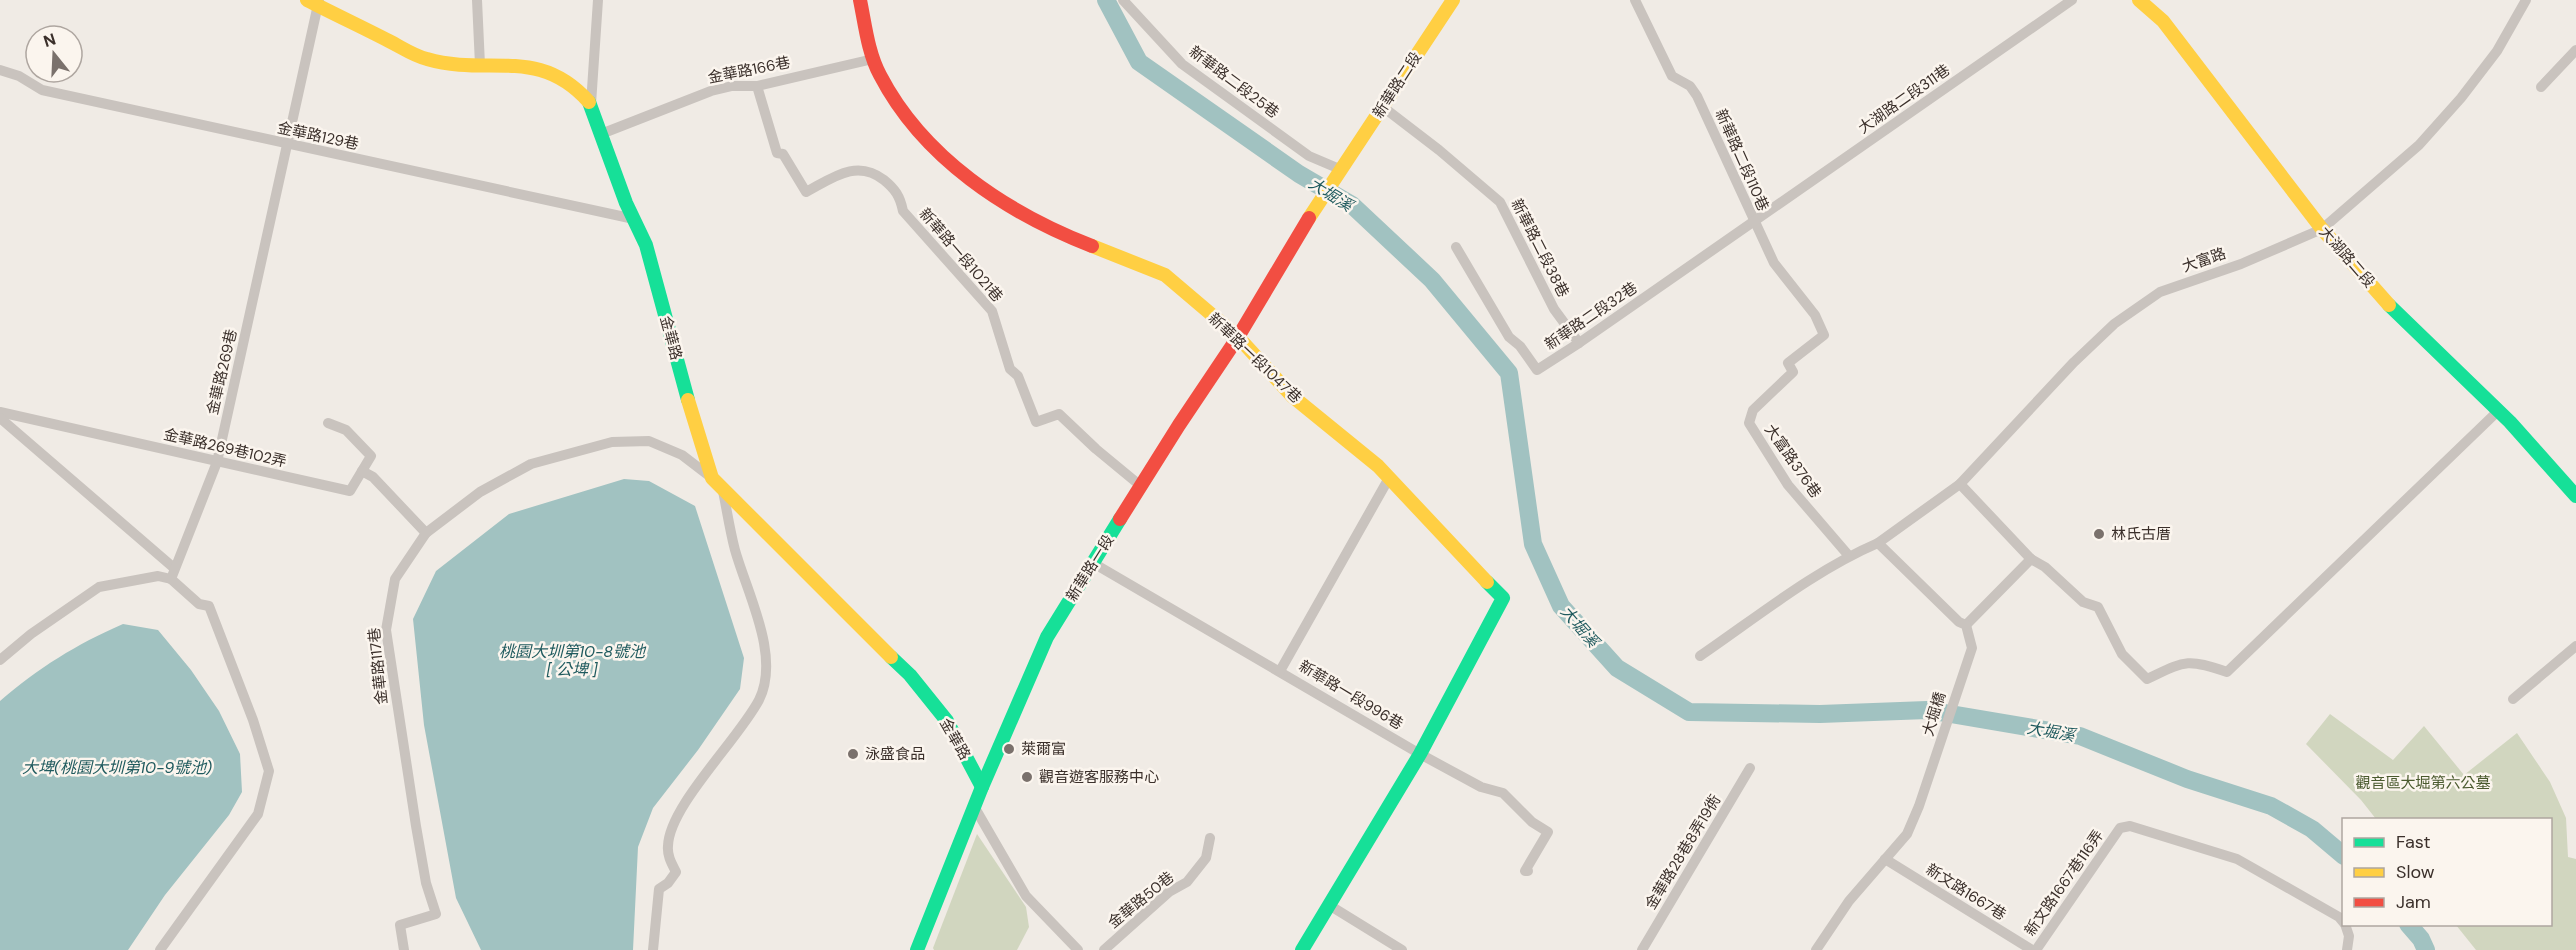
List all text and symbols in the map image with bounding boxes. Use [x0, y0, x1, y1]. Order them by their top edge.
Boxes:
north arrow [24, 24, 84, 84]
text: N [41, 28, 58, 52]
street label: 新華路二段25巷 [1185, 42, 1283, 122]
street label: 新華路二段 [1368, 48, 1426, 122]
street label: 金華路166巷 [706, 52, 792, 88]
street label: 大湖路二段311巷 [1854, 60, 1954, 138]
street label: 新華路二段110巷 [1711, 106, 1773, 214]
street label: 金華路129巷 [276, 118, 360, 154]
water label: 大堀溪 [1305, 173, 1358, 217]
street label: 新華路二段38巷 [1507, 195, 1573, 301]
street label: 新華路一段1021巷 [915, 204, 1007, 306]
street label: 大湖路二段 [2315, 222, 2379, 292]
street label: 大富路 [2179, 243, 2229, 277]
street label: 新華路二段32巷 [1541, 278, 1641, 354]
street label: 新華路一段1047巷 [1204, 308, 1306, 408]
street label: 金華路 [656, 314, 686, 362]
street label: 金華路269巷 [202, 327, 242, 417]
street label: 大富路376巷 [1760, 420, 1826, 502]
street label: 金華路269巷102弄 [162, 424, 288, 472]
place label: 林氏古厝 [2111, 524, 2171, 544]
marker: 林氏古厝 [2092, 527, 2106, 541]
street label: 新華路一段 [1062, 531, 1118, 605]
water label: 大堀溪 [1556, 601, 1605, 653]
street label: 金華路117巷 [364, 626, 392, 706]
water label: 桃園大圳第10-8號池 [ 公埤 ] [499, 641, 647, 680]
street label: 新華路一段996巷 [1295, 656, 1407, 734]
street label: 大堀橋 [1918, 690, 1950, 738]
street label: 金華路 [935, 715, 975, 763]
water label: 大堀溪 [2025, 717, 2078, 746]
place label: 萊爾富 [1021, 739, 1066, 759]
marker: 萊爾富 [1002, 742, 1016, 756]
place label: 泳盛食品 [865, 744, 925, 764]
marker: 泳盛食品 [846, 747, 860, 761]
water label: 大埤(桃園大圳第10-9號池) [22, 757, 212, 778]
place label: 觀音遊客服務中心 [1039, 767, 1159, 787]
marker: 觀音遊客服務中心 [1020, 770, 1034, 784]
park label: 觀音區大堀第六公墓 [2355, 773, 2491, 793]
street label: 金華路28巷8弄19衖 [1641, 791, 1725, 913]
legend [2342, 818, 2552, 926]
street label: 新文路1667巷116弄 [2020, 826, 2108, 940]
text: Fast [2396, 830, 2431, 854]
street label: 新文路1667巷 [1922, 859, 2010, 925]
text: Slow [2396, 860, 2435, 884]
street label: 金華路50巷 [1104, 867, 1178, 933]
text: Jam [2396, 890, 2431, 914]

